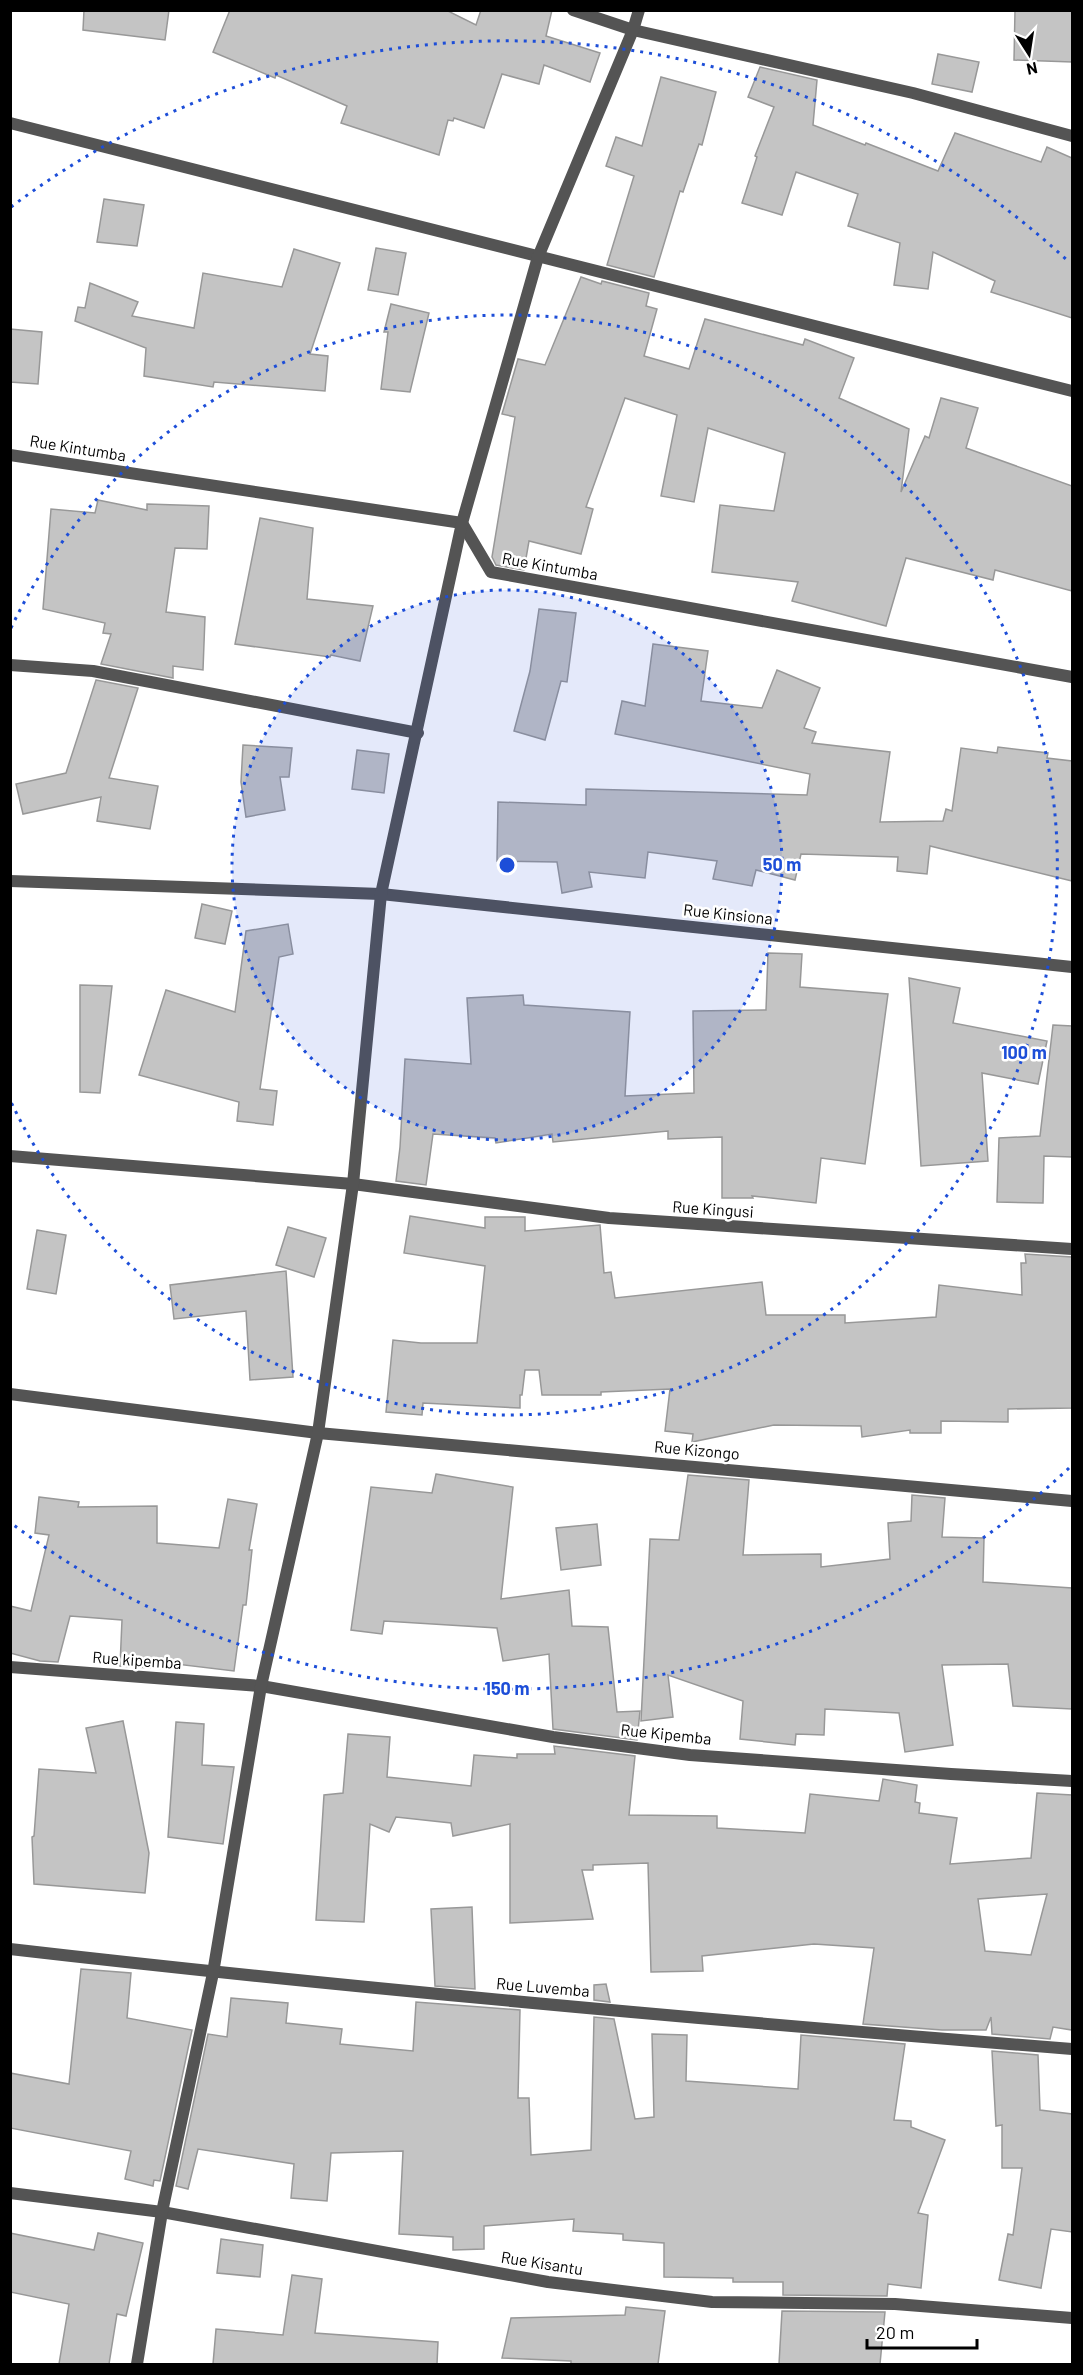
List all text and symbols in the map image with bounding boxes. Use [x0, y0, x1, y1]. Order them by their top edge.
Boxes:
north arrow [999, 24, 1059, 84]
text: N [1025, 59, 1039, 80]
street label: Rue Kintumba [29, 431, 128, 464]
street label: Rue Kintumba [501, 548, 600, 583]
text: 50 m [763, 853, 801, 875]
centre of rings [497, 855, 517, 875]
street label: Rue Kinsiona [682, 899, 774, 928]
text: 100 m [1001, 1041, 1047, 1063]
street label: Rue Kingusi [672, 1196, 754, 1221]
street label: Rue Kizongo [654, 1436, 741, 1463]
street label: Rue kipemba [92, 1647, 182, 1672]
text: 150 m [485, 1677, 529, 1699]
street label: Rue Kipemba [620, 1719, 712, 1748]
street label: Rue Luvemba [496, 1973, 591, 2000]
street label: Rue Kisantu [500, 2247, 584, 2278]
scale bar [867, 2312, 976, 2350]
text: 20 m [876, 2321, 914, 2343]

